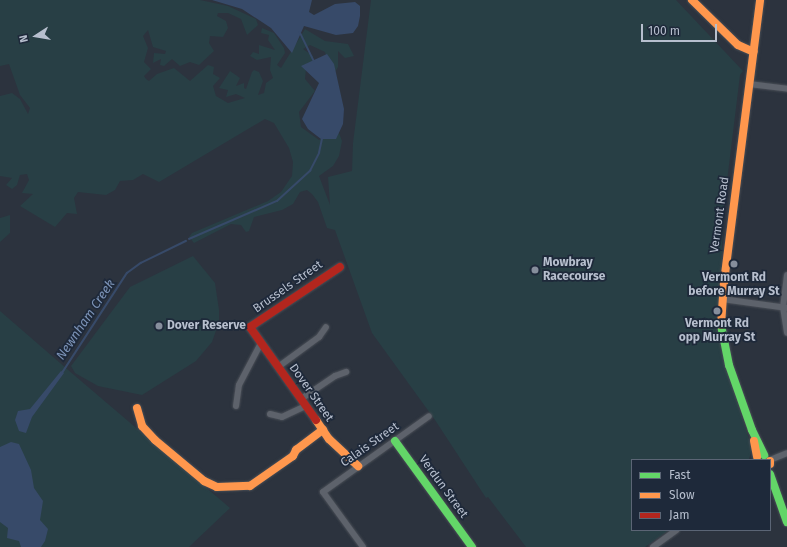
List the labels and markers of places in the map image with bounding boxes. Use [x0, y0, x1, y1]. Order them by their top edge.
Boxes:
place label: Mowbray Racecourse [543, 256, 605, 284]
marker: Vermont Rd before Murray St [729, 259, 739, 269]
marker: Mowbray Racecourse [530, 265, 540, 275]
place label: Vermont Rd before Murray St [688, 271, 780, 299]
marker: Vermont Rd opp Murray St [712, 306, 722, 316]
place label: Vermont Rd opp Murray St [679, 317, 755, 345]
place label: Dover Reserve [167, 319, 246, 333]
marker: Dover Reserve [154, 321, 164, 331]

